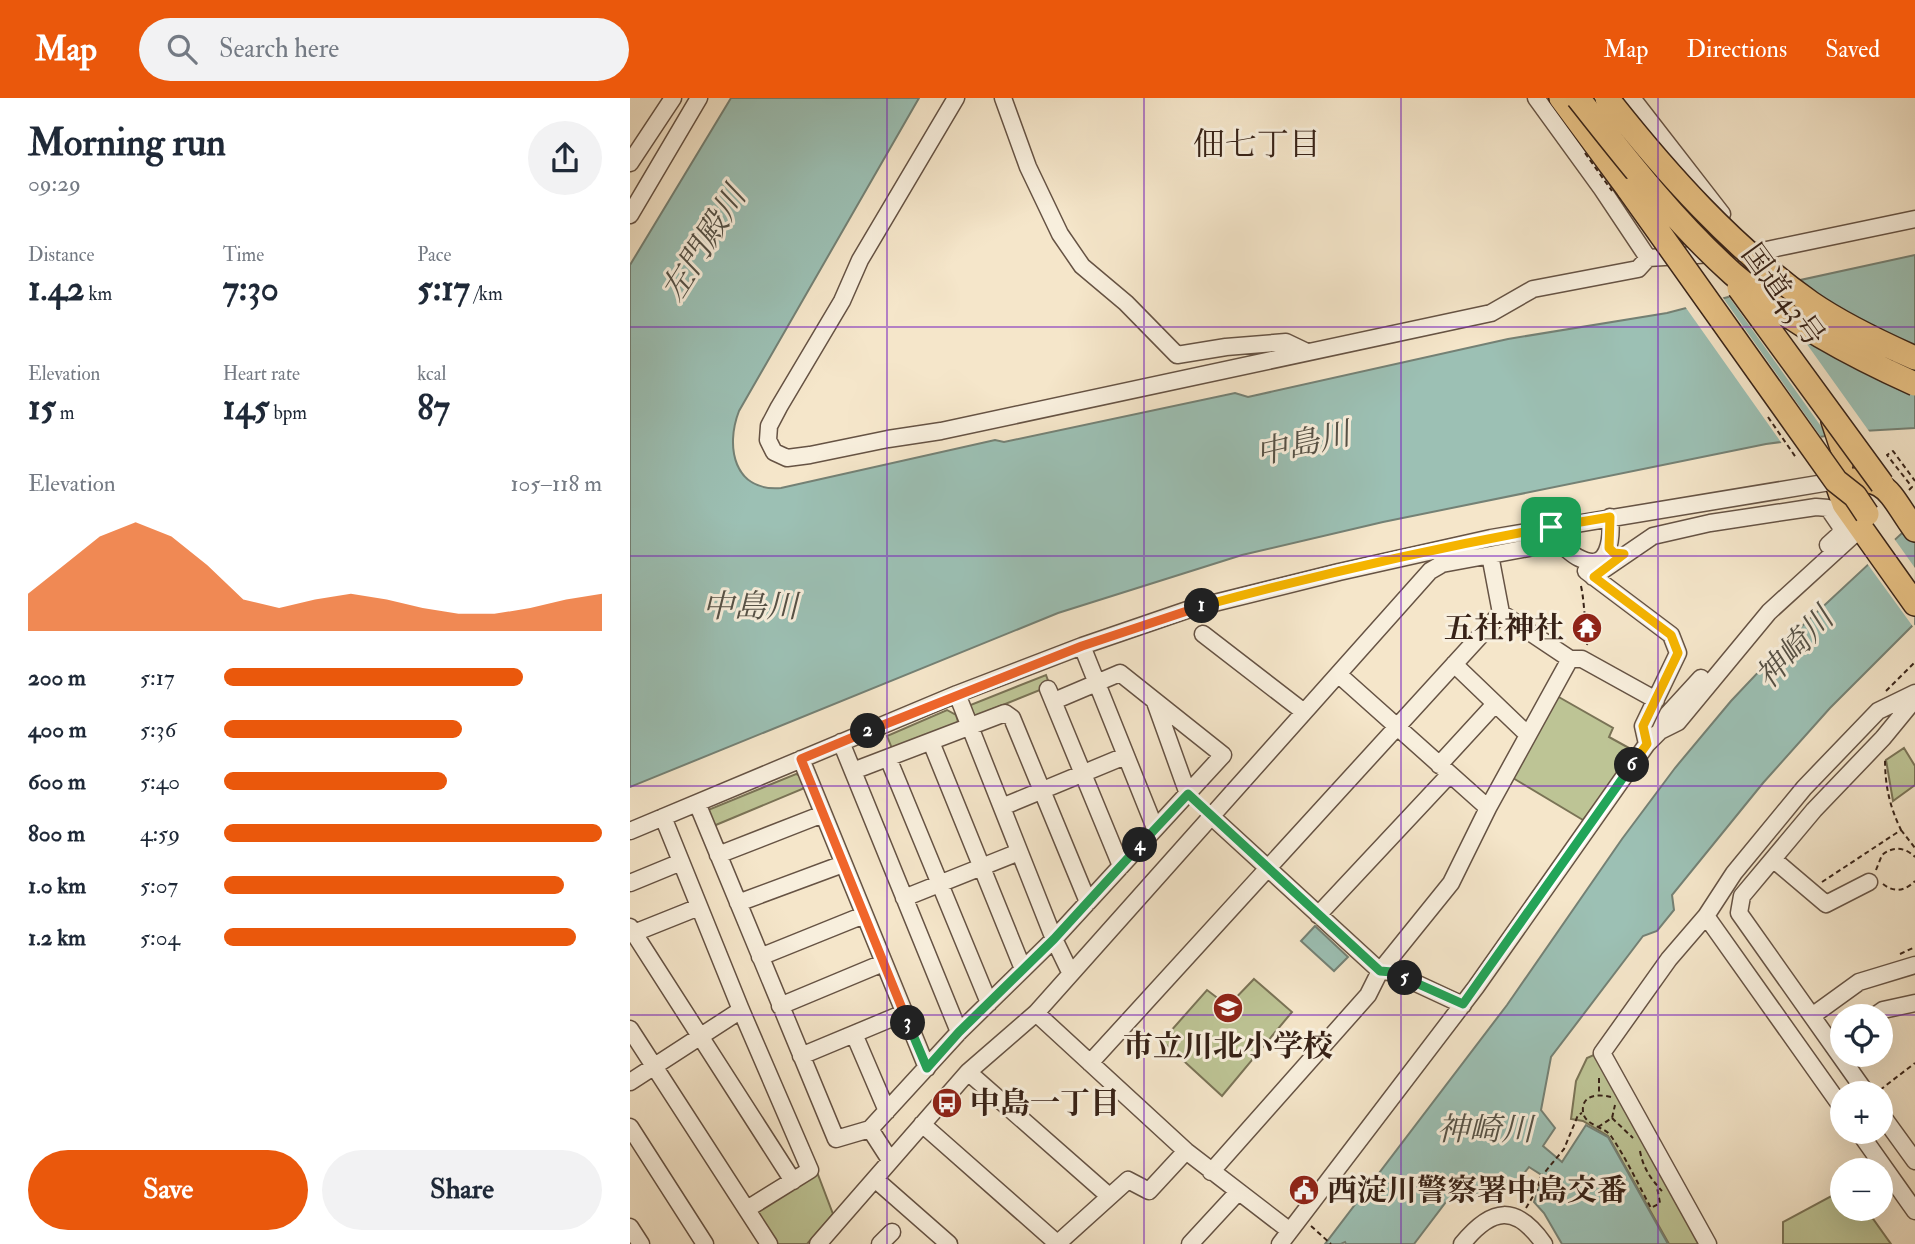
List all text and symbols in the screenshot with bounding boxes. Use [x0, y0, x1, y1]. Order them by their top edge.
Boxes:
search box [139, 18, 629, 81]
text: Map [35, 29, 97, 70]
icon: search [163, 30, 201, 68]
text: Search here [219, 33, 339, 65]
text: Map [1603, 34, 1648, 65]
text: Directions [1686, 34, 1787, 65]
text: Saved [1825, 34, 1880, 65]
text: Morning run [28, 119, 226, 167]
button: share [528, 121, 602, 195]
district label: 佃七丁目 [1193, 125, 1321, 165]
text: 09:29 [28, 169, 81, 198]
water label: 左門殿川 [653, 177, 756, 309]
street label: 国道43号 [1733, 237, 1833, 353]
text: Distance [28, 243, 94, 267]
text: Time [223, 243, 264, 267]
text: Pace [417, 243, 451, 267]
text: 1.42 [28, 267, 84, 311]
text: 7:30 [223, 267, 279, 311]
text: 5:17 [417, 267, 470, 311]
text: km [84, 282, 112, 306]
text: /km [470, 282, 503, 306]
text: Elevation [28, 362, 100, 386]
text: Heart rate [223, 362, 300, 386]
text: kcal [417, 362, 446, 386]
text: 15 [28, 386, 56, 430]
text: 145 [223, 386, 269, 430]
text: 87 [417, 386, 450, 430]
text: m [56, 401, 75, 425]
text: bpm [269, 401, 307, 425]
water label: 中島川 [1252, 413, 1357, 474]
text: Elevation [28, 469, 116, 498]
text: 105–118 m [510, 469, 602, 498]
pin [1521, 497, 1581, 557]
icon: arrive [1532, 508, 1570, 546]
water label: 中島川 [702, 587, 801, 627]
pin: 1 [1184, 588, 1220, 624]
text: 1 [1198, 593, 1205, 617]
water label: 神崎川 [1748, 597, 1844, 697]
place label: 五社神社 [1444, 610, 1564, 647]
temple icon: 五社神社 [1570, 611, 1604, 645]
text: 200 m [28, 663, 86, 692]
text: 5:17 [140, 663, 175, 692]
pin: 2 [850, 714, 886, 748]
text: 400 m [28, 715, 87, 744]
text: 5:36 [140, 715, 176, 744]
text: 2 [863, 718, 872, 742]
pin: 6 [1614, 748, 1650, 782]
text: 6 [1627, 752, 1636, 776]
text: 600 m [28, 767, 86, 796]
text: 5:40 [140, 767, 180, 796]
text: 800 m [28, 819, 85, 848]
text: 4:59 [140, 819, 180, 848]
pin: 4 [1122, 828, 1158, 862]
text: 4 [1134, 832, 1145, 856]
text: 1.0 km [28, 871, 86, 900]
text: 5:07 [140, 871, 178, 900]
text: 1.2 km [28, 923, 86, 952]
text: 5:04 [140, 923, 180, 952]
pin: 5 [1388, 960, 1422, 996]
text: 5 [1400, 965, 1409, 989]
school or university icon: 市立川北小学校 [1211, 991, 1245, 1025]
map controls [1830, 1004, 1893, 1221]
button: locate [1830, 1004, 1893, 1067]
pin: 3 [890, 1006, 926, 1040]
text: 3 [904, 1010, 911, 1034]
place label: 市立川北小学校 [1123, 1028, 1333, 1065]
button: + [1830, 1081, 1893, 1144]
place label: 中島一丁目 [970, 1085, 1120, 1122]
bus stop icon: 中島一丁目 [930, 1086, 964, 1120]
water label: 神崎川 [1437, 1110, 1536, 1150]
button: Save [28, 1150, 308, 1230]
button: Share [322, 1150, 602, 1230]
button: − [1830, 1158, 1893, 1221]
place label: 西淀川警察署中島交番 [1327, 1172, 1627, 1209]
public building icon: 西淀川警察署中島交番 [1287, 1173, 1321, 1207]

